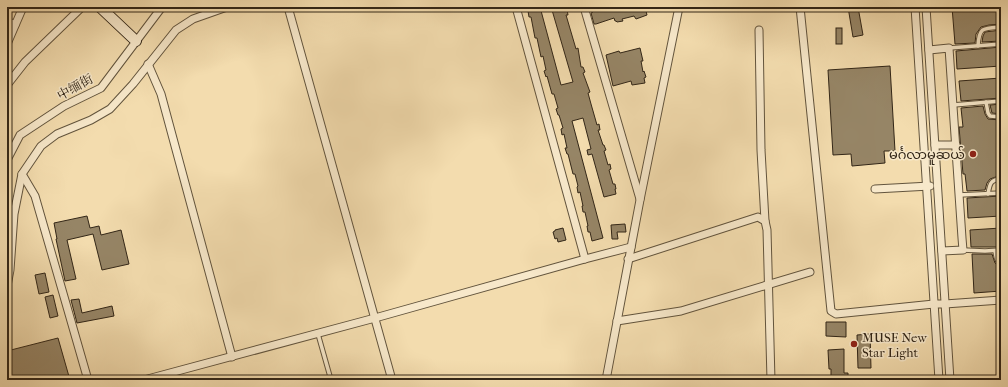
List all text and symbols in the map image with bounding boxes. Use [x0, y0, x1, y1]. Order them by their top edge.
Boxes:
street label: 中缅街 [54, 71, 96, 103]
place label: မင်္ဂလာမူဆယ် [889, 146, 965, 165]
marker: မင်္ဂလာမူဆယ် [968, 149, 978, 159]
place label: MUSE New Star Light [862, 330, 927, 360]
marker: MUSE New Star Light [849, 339, 859, 349]

